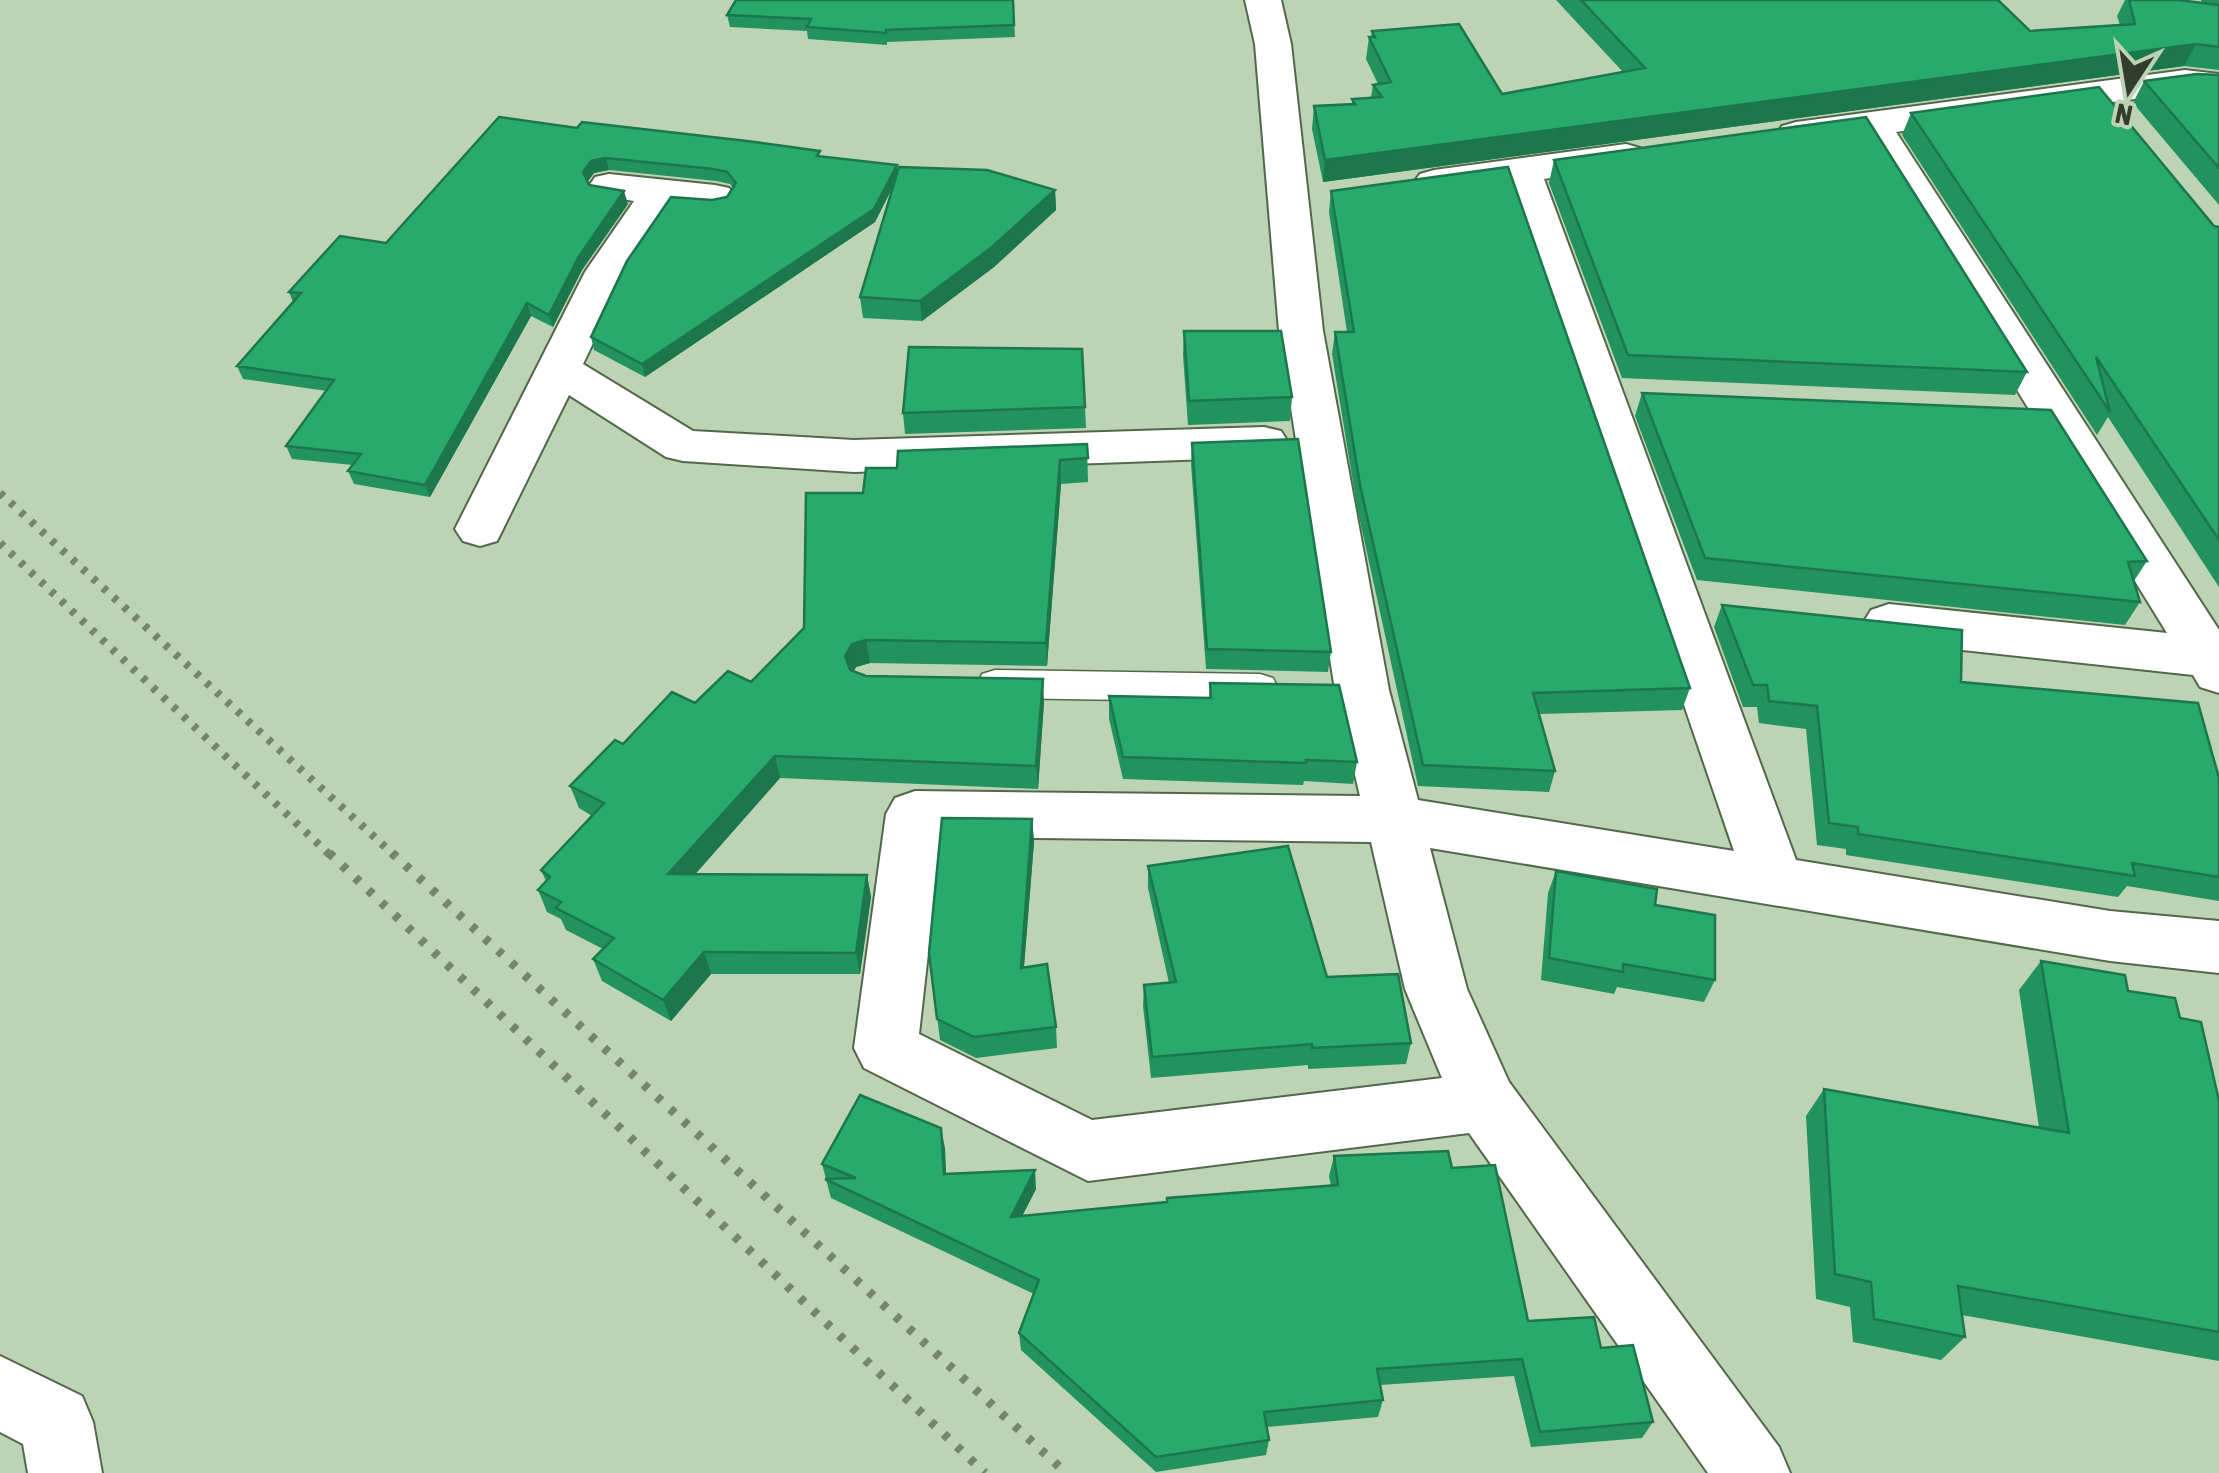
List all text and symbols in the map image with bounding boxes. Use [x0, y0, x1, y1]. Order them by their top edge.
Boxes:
north arrow [2079, 40, 2179, 140]
text: N [2112, 97, 2135, 132]

